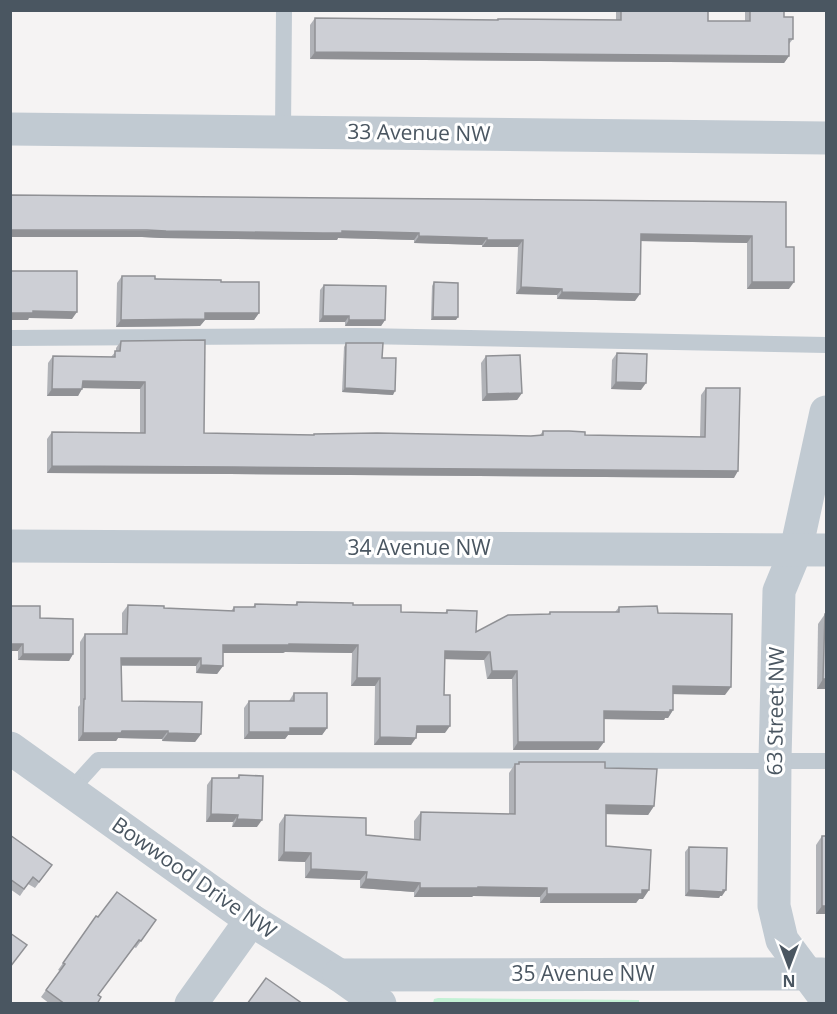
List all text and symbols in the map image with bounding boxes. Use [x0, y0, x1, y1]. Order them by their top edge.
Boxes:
street label: 33 Avenue NW [347, 117, 491, 147]
street label: 34 Avenue NW [347, 533, 491, 561]
street label: 63 Street NW [760, 646, 790, 776]
street label: Bowwood Drive NW [107, 810, 283, 945]
north arrow [759, 936, 819, 996]
street label: 35 Avenue NW [511, 959, 655, 987]
text: N [782, 970, 796, 992]

